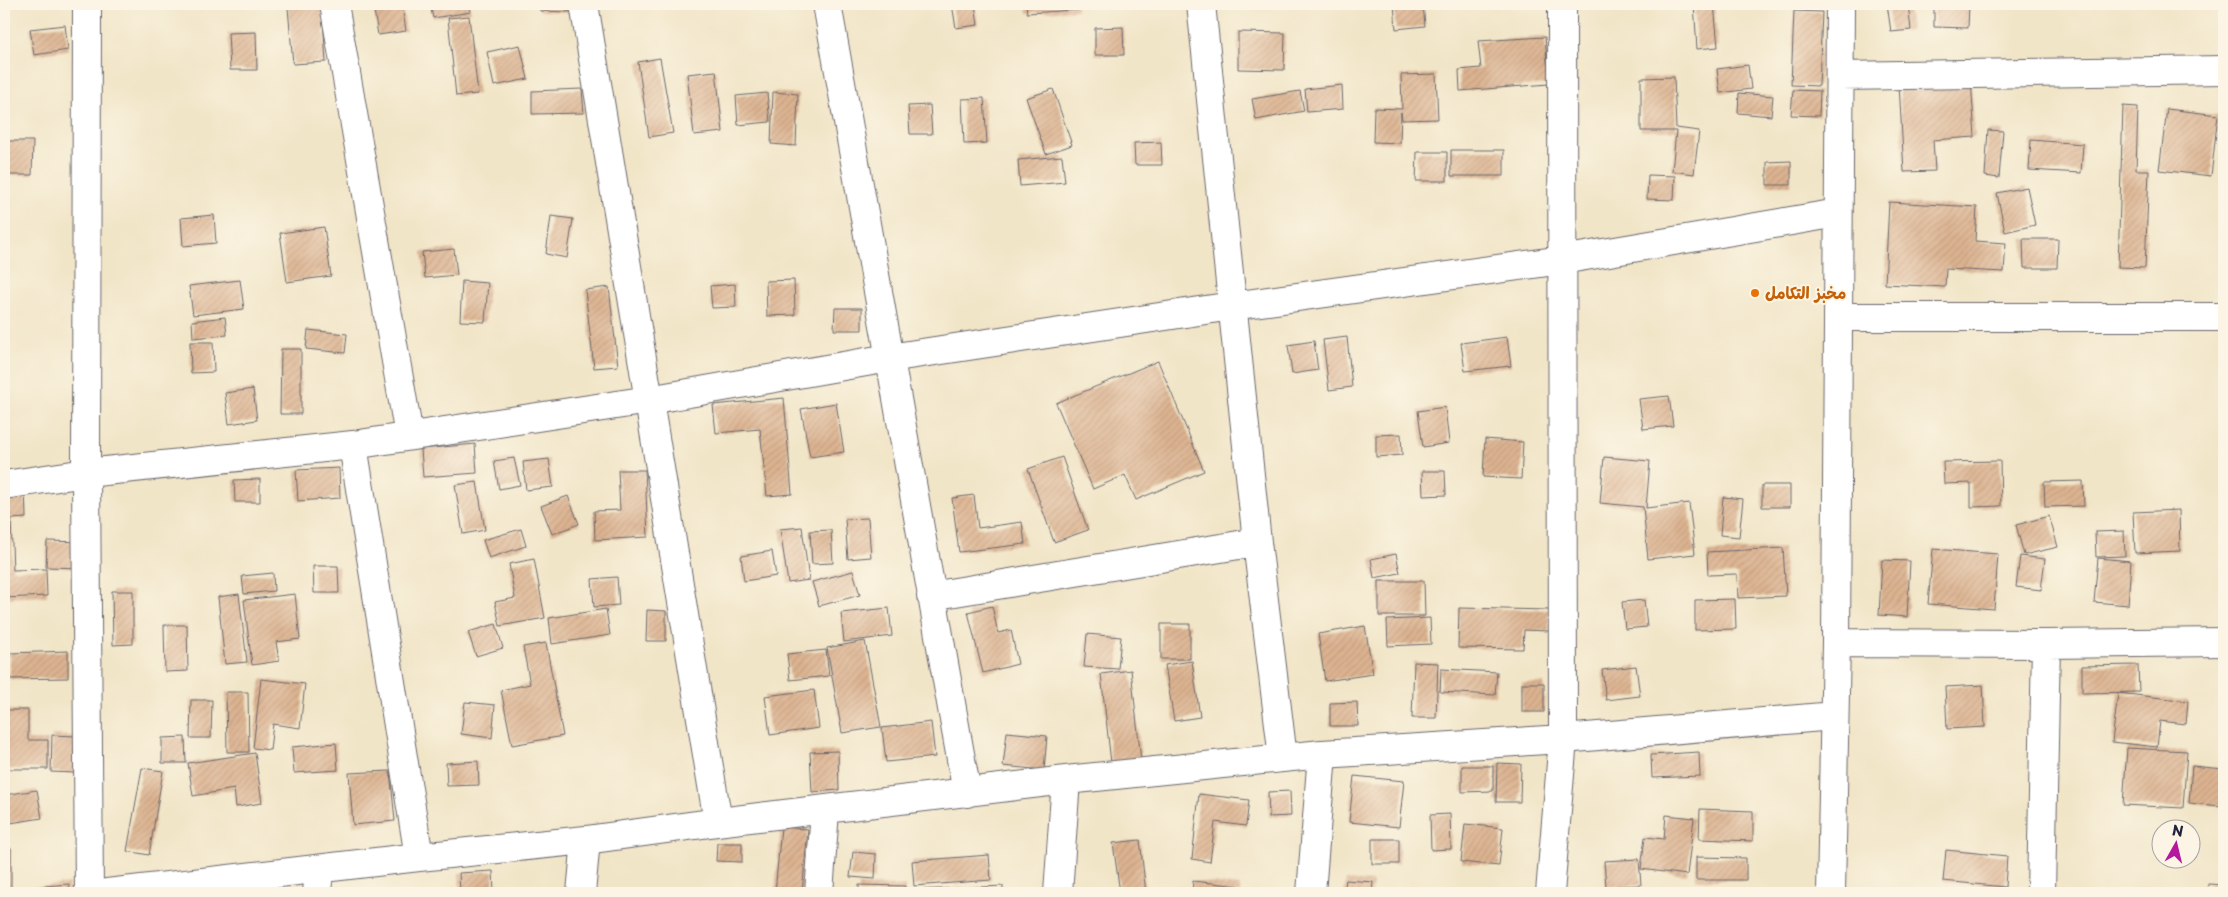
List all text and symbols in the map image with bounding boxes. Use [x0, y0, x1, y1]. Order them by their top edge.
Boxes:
place label: مخبز التكامل [1765, 280, 1846, 304]
marker: مخبز التكامل [1749, 287, 1761, 299]
text: N [2171, 819, 2185, 842]
north arrow [2150, 820, 2200, 870]

